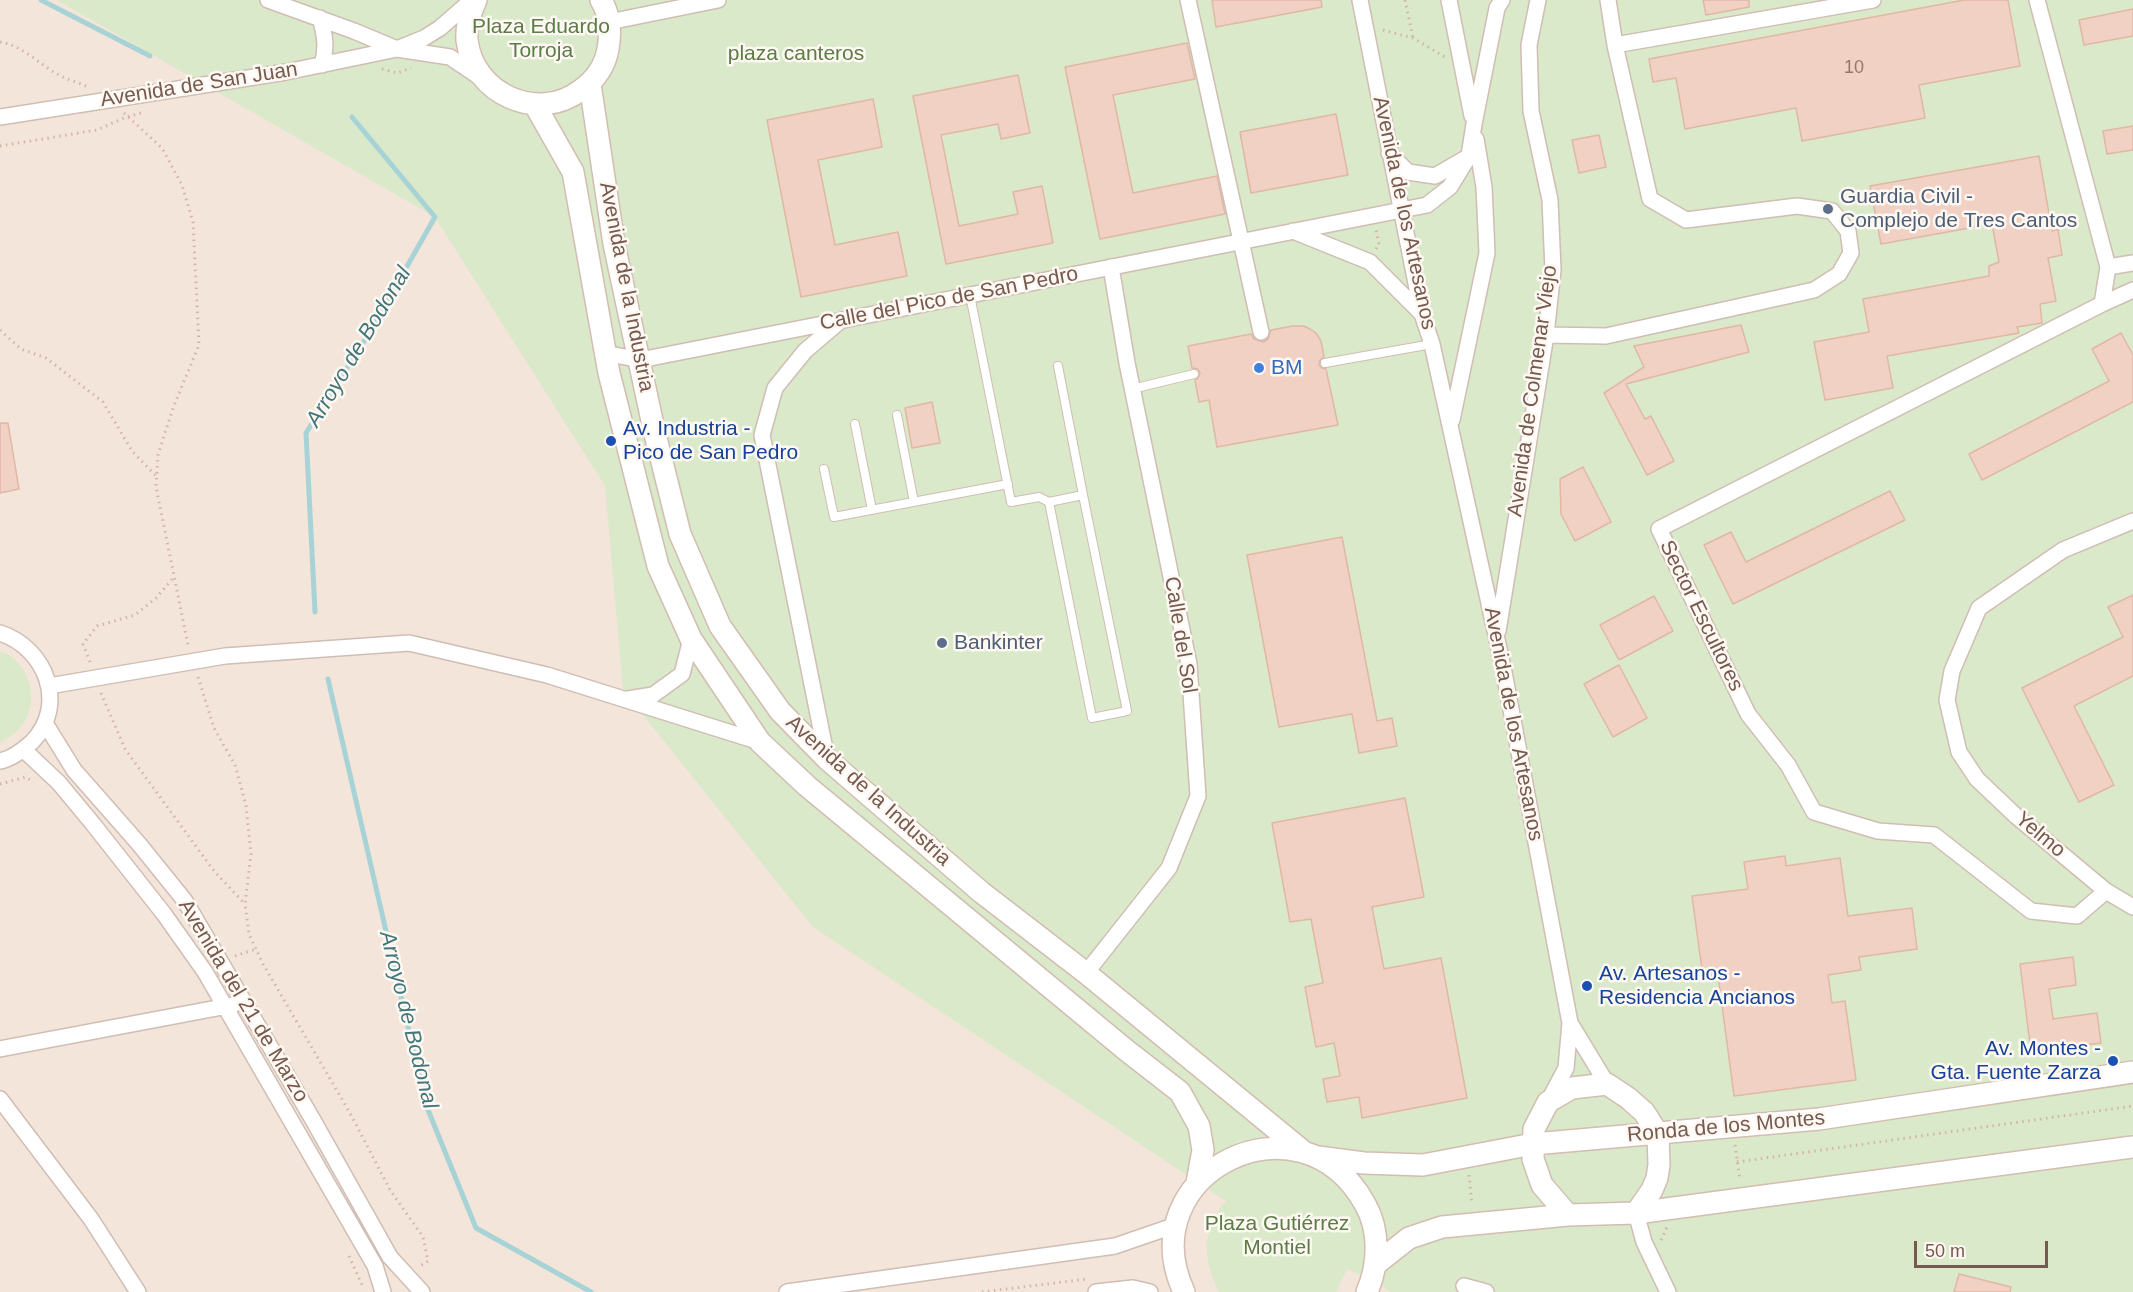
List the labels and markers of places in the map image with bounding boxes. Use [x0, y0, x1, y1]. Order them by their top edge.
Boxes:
place label: Guardia Civil - Complejo de Tres Cantos [1840, 184, 2077, 234]
marker: Guardia Civil - Complejo de Tres Cantos [1821, 202, 1835, 216]
place label: BM [1271, 355, 1302, 381]
marker: BM [1252, 361, 1266, 375]
place label: Av. Industria - Pico de San Pedro [623, 416, 798, 466]
marker: Av. Industria - Pico de San Pedro [604, 434, 618, 448]
place label: Bankinter [954, 630, 1043, 656]
marker: Bankinter [935, 636, 949, 650]
place label: Av. Artesanos - Residencia Ancianos [1599, 961, 1795, 1011]
marker: Av. Artesanos - Residencia Ancianos [1580, 979, 1594, 993]
place label: Av. Montes - Gta. Fuente Zarza [1931, 1036, 2101, 1086]
marker: Av. Montes - Gta. Fuente Zarza [2106, 1054, 2120, 1068]

